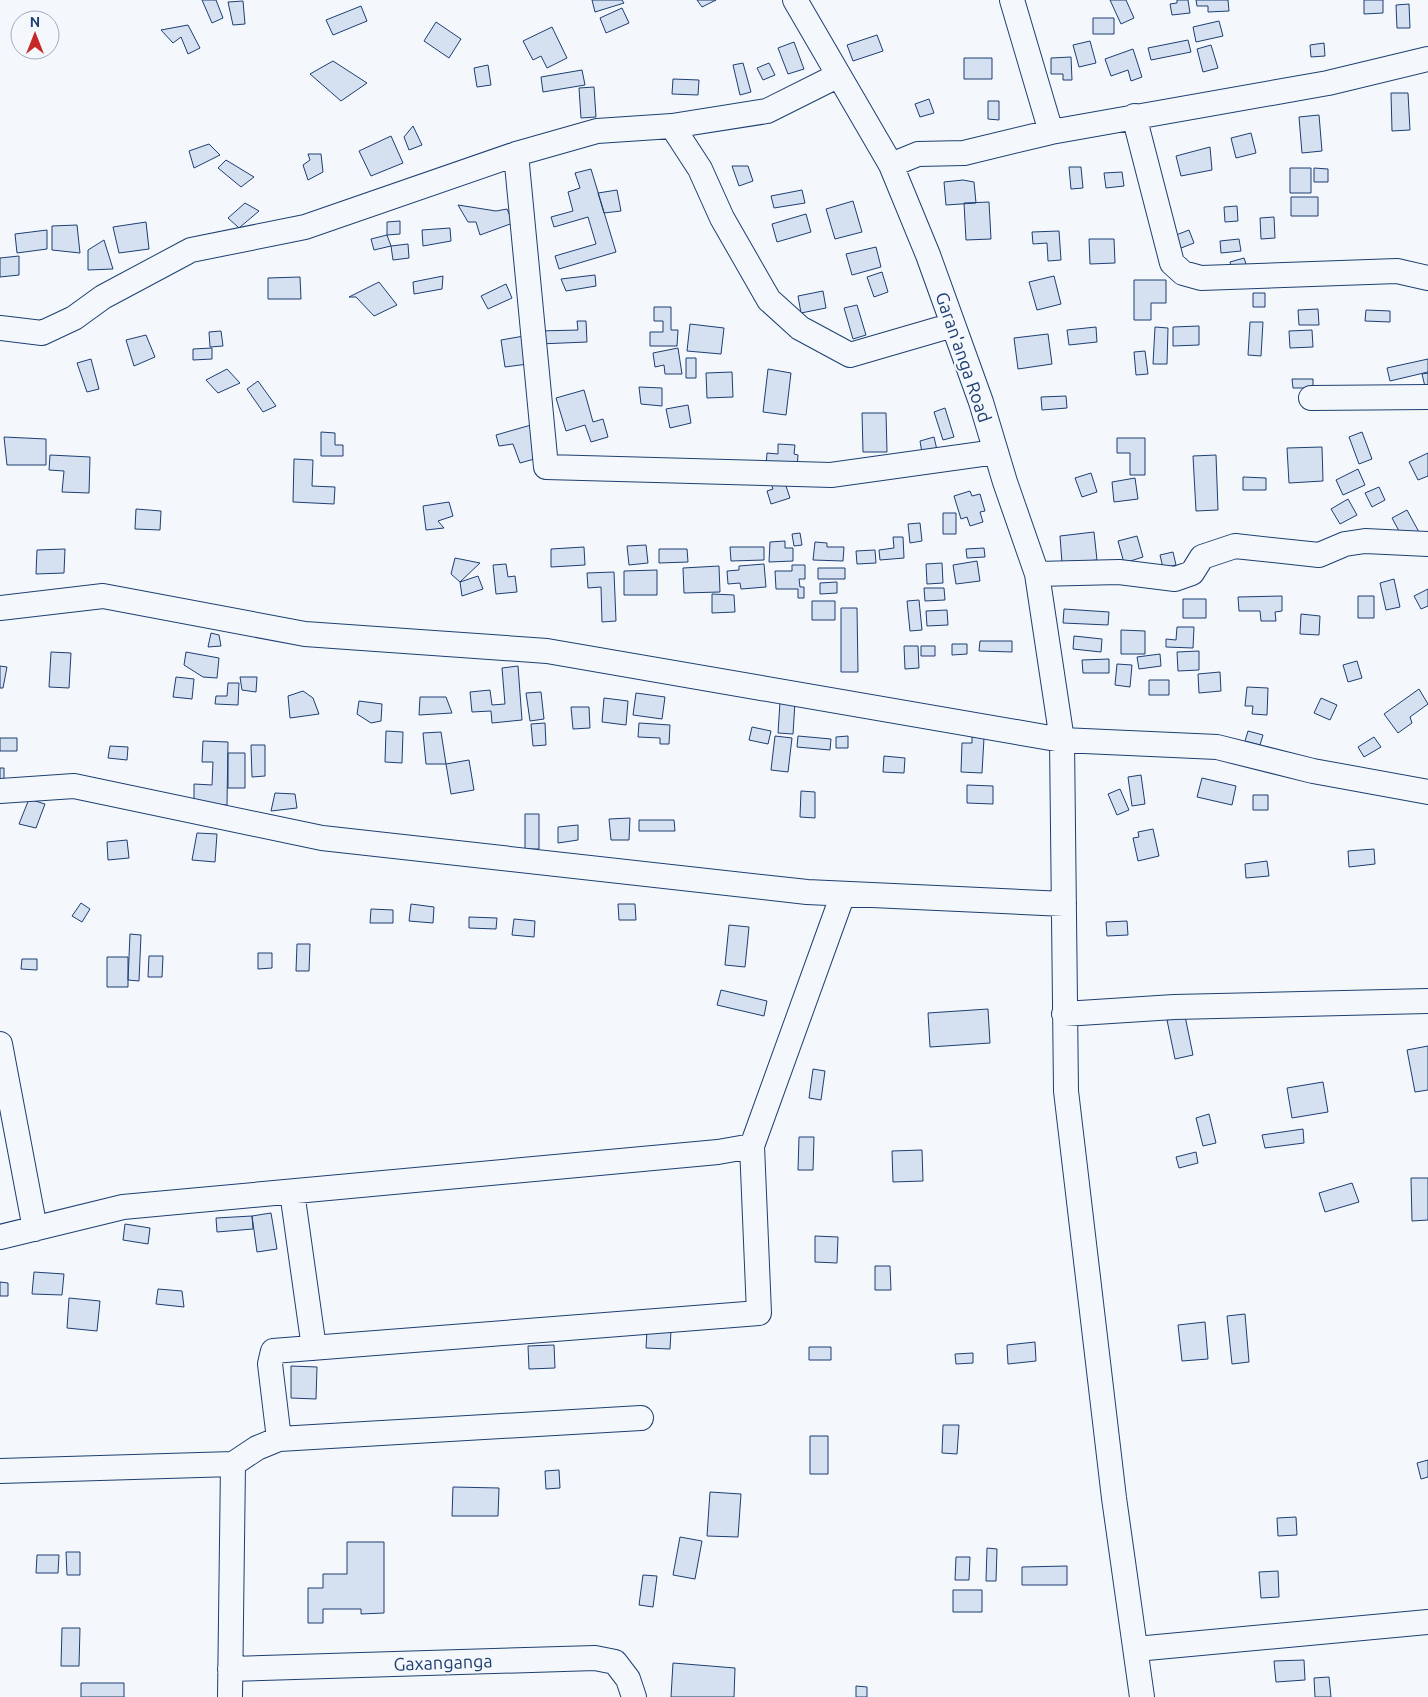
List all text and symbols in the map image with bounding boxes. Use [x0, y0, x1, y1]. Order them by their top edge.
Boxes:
north arrow [10, 10, 60, 60]
text: N [30, 14, 40, 30]
street label: Garan'anga Road [932, 289, 996, 425]
street label: Gaxanganga [393, 1650, 493, 1674]

